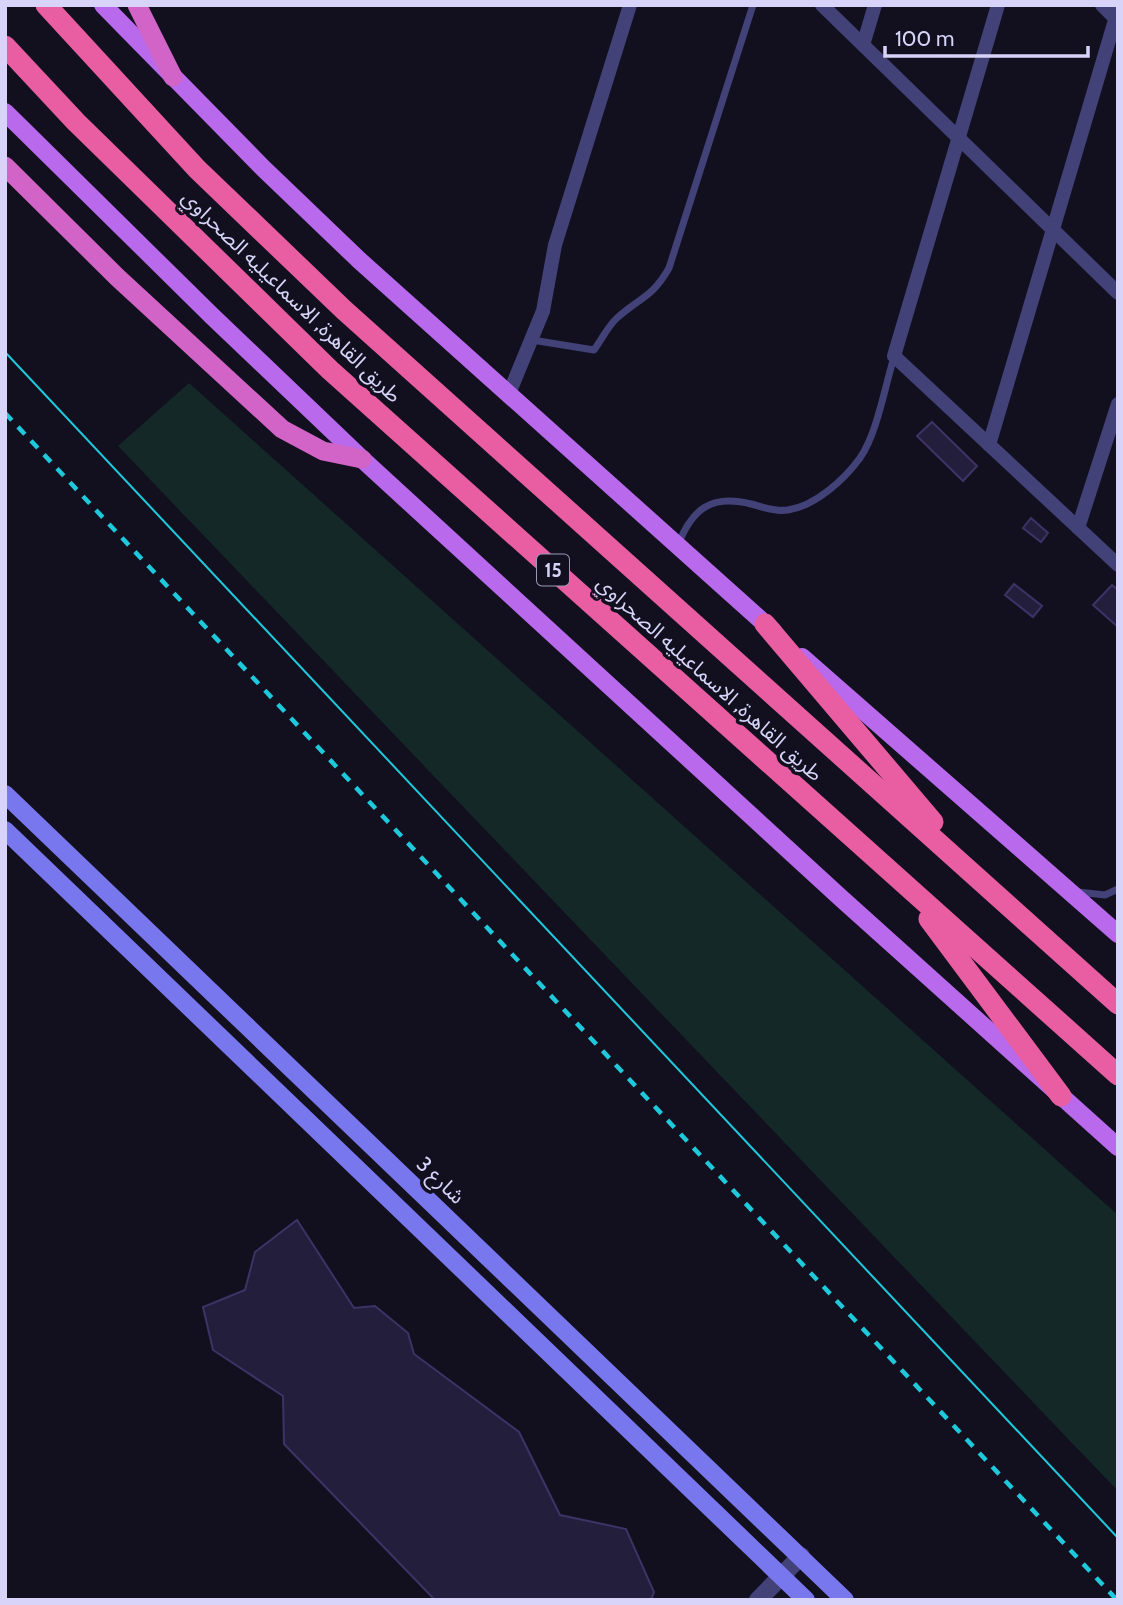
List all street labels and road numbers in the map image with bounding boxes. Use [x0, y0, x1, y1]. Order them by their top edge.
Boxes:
street label: طريق القاهرة, الاسماعيليه الصحراوي [174, 184, 407, 410]
road number: 15 [537, 554, 569, 586]
street label: طريق القاهرة, الاسماعيليه الصحراوي [589, 570, 828, 789]
street label: شارع 3 [410, 1151, 470, 1211]

